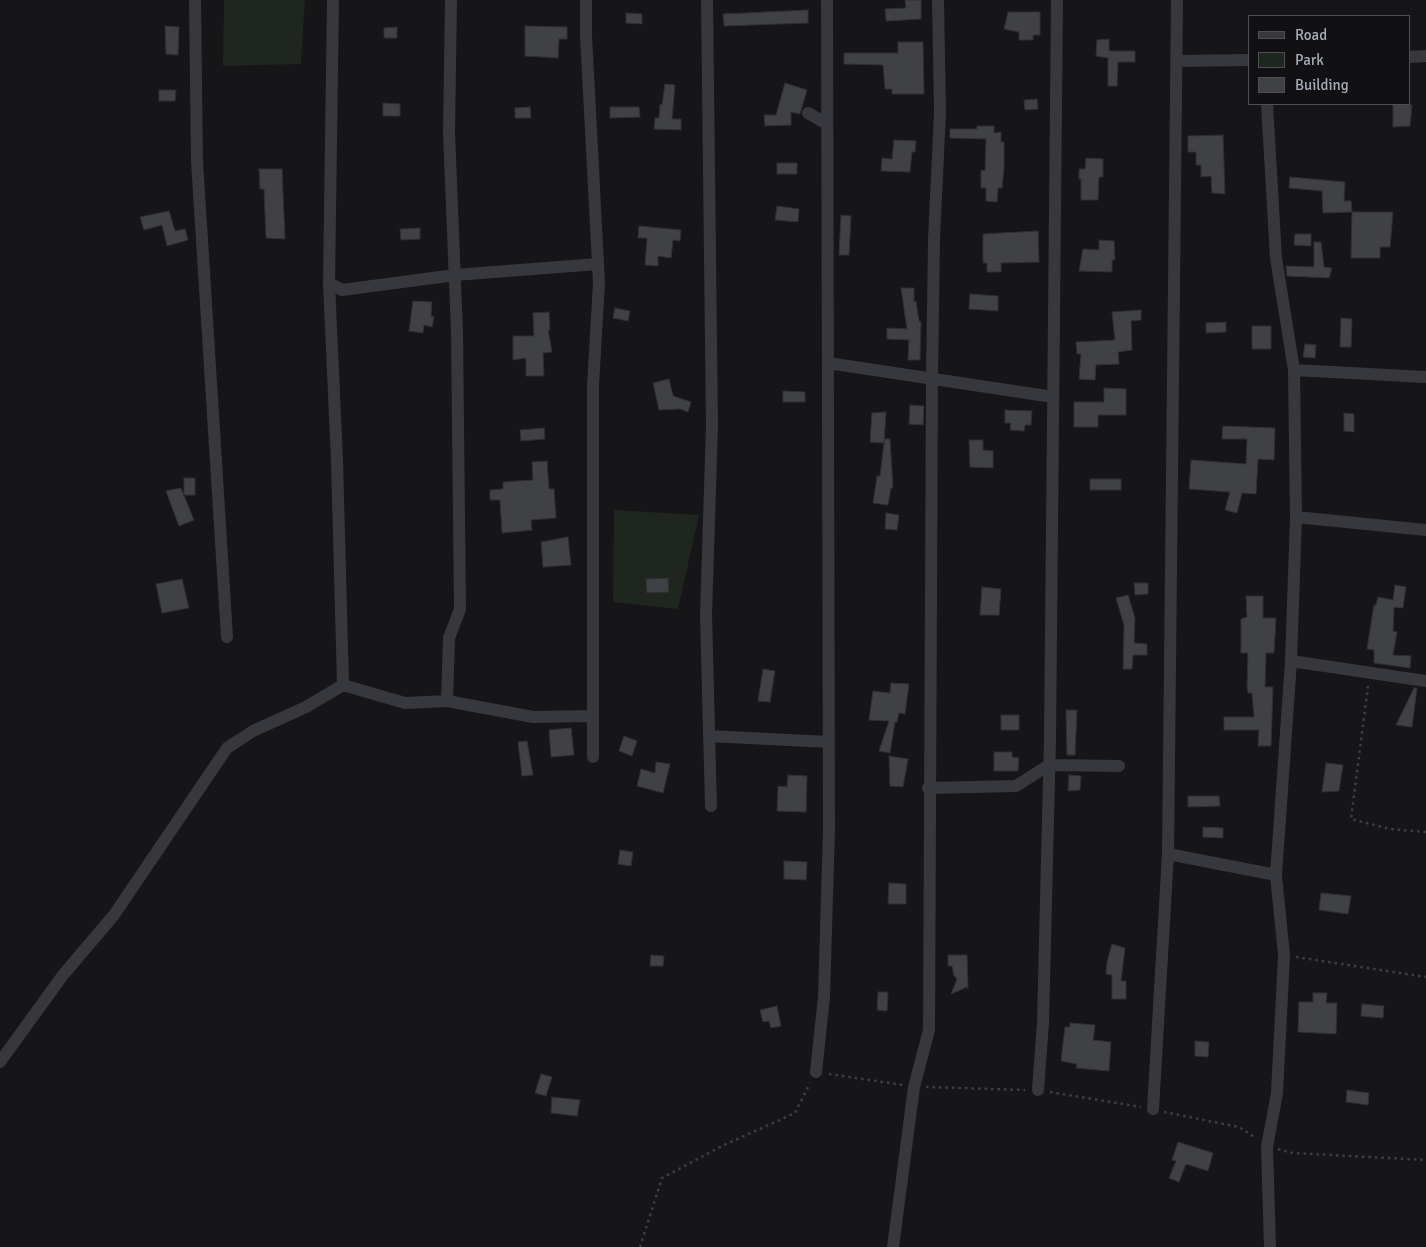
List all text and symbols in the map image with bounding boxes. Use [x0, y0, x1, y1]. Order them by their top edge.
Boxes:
legend [1248, 15, 1411, 105]
text: Road [1295, 26, 1327, 44]
text: Park [1295, 51, 1324, 69]
text: Building [1295, 76, 1349, 94]

